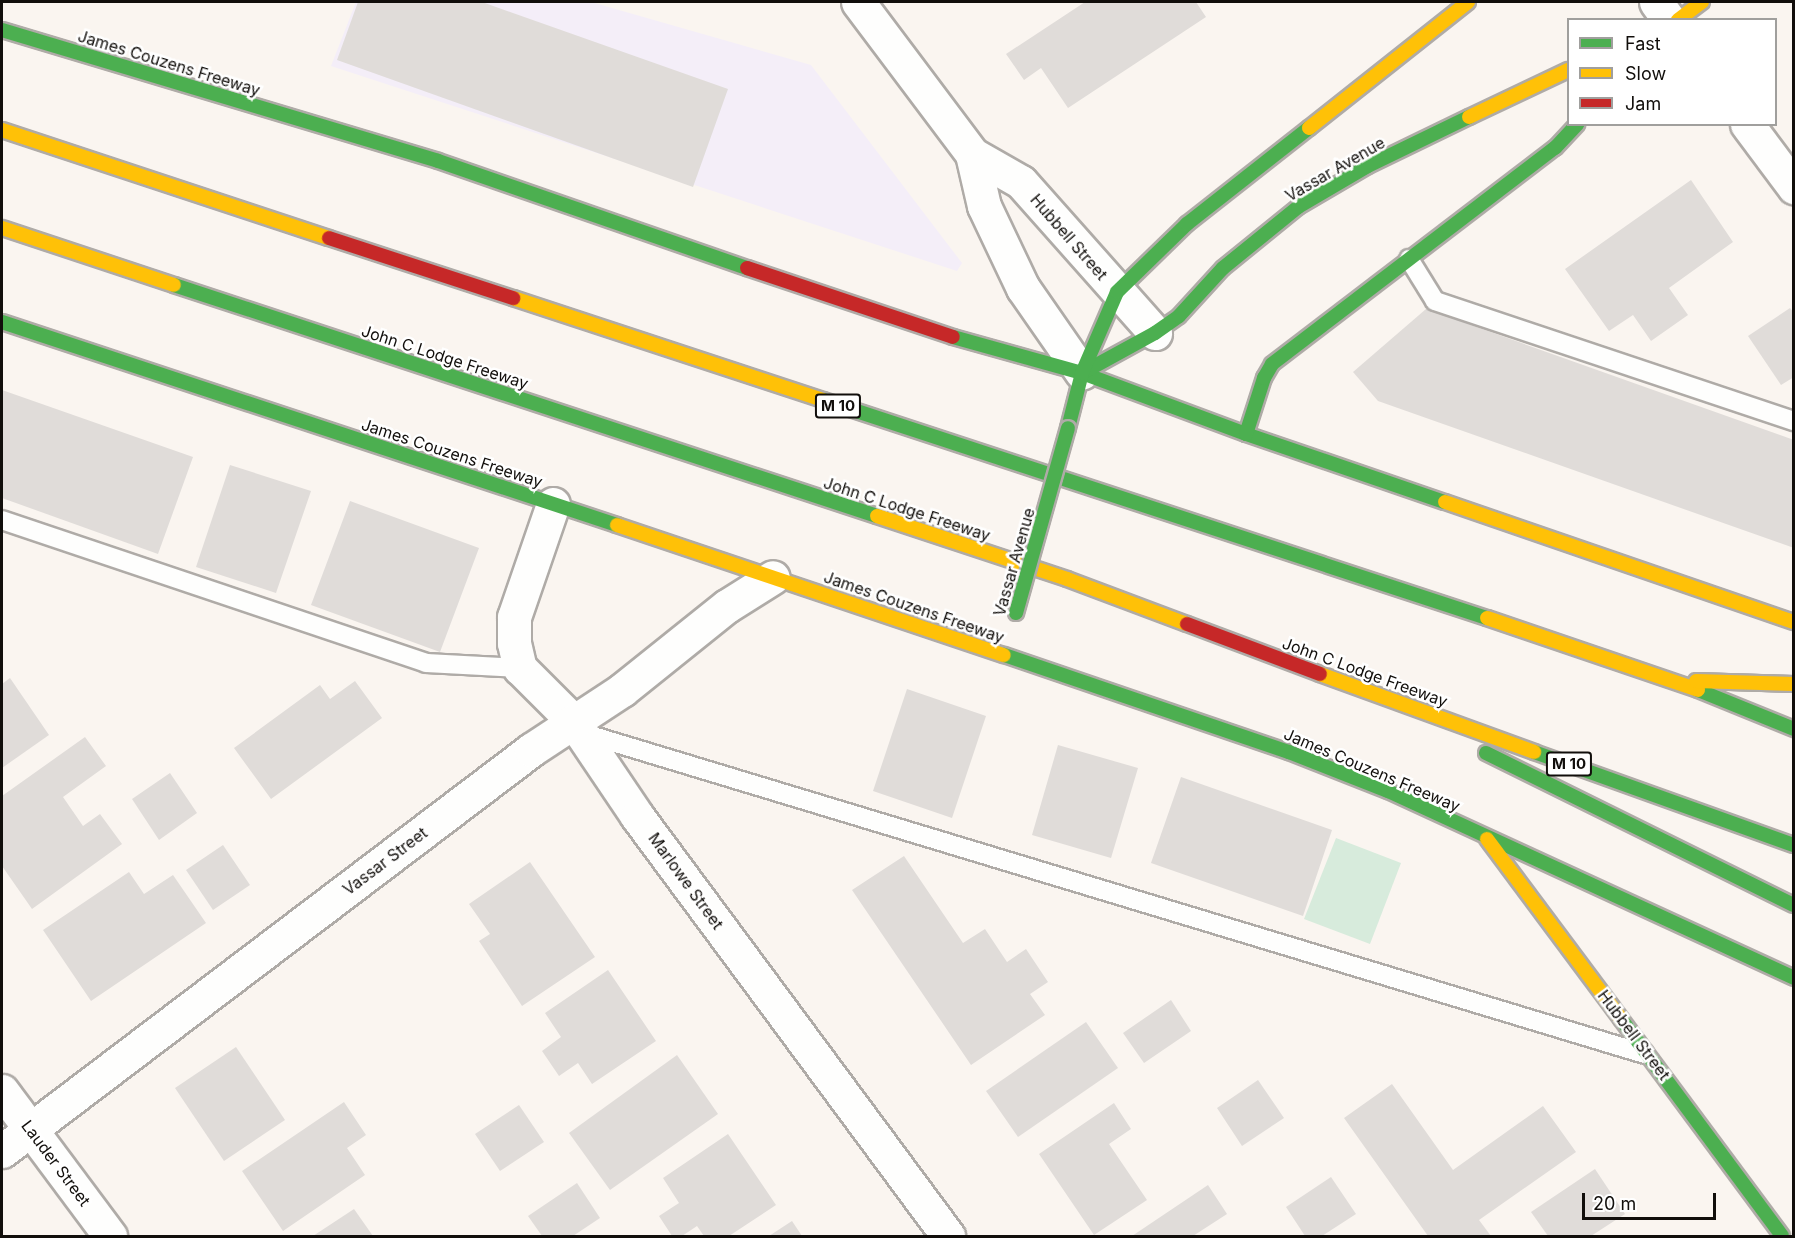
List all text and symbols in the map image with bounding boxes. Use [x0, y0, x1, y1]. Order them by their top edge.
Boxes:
legend [1567, 18, 1777, 126]
street label: James Couzens Freeway [76, 26, 262, 100]
text: Fast [1625, 33, 1661, 54]
text: Slow [1625, 63, 1666, 84]
text: Jam [1625, 93, 1661, 114]
street label: Vassar Avenue [1282, 133, 1388, 205]
street label: Hubbell Street [1026, 190, 1112, 284]
street label: John C Lodge Freeway [359, 321, 531, 393]
road number: M 10 [814, 394, 862, 418]
street label: James Couzens Freeway [359, 415, 545, 491]
street label: John C Lodge Freeway [821, 473, 993, 545]
street label: Vassar Avenue [989, 506, 1039, 618]
street label: James Couzens Freeway [821, 567, 1007, 647]
street label: John C Lodge Freeway [1280, 633, 1450, 711]
street label: James Couzens Freeway [1281, 724, 1463, 816]
road number: M 10 [1545, 752, 1593, 776]
street label: Vassar Street [339, 823, 431, 899]
street label: Marlowe Street [645, 829, 727, 933]
street label: Hubbell Street [1594, 986, 1674, 1084]
street label: Lauder Street [18, 1116, 94, 1210]
scale bar [1585, 1181, 1718, 1219]
text: 20 m [1593, 1193, 1636, 1214]

